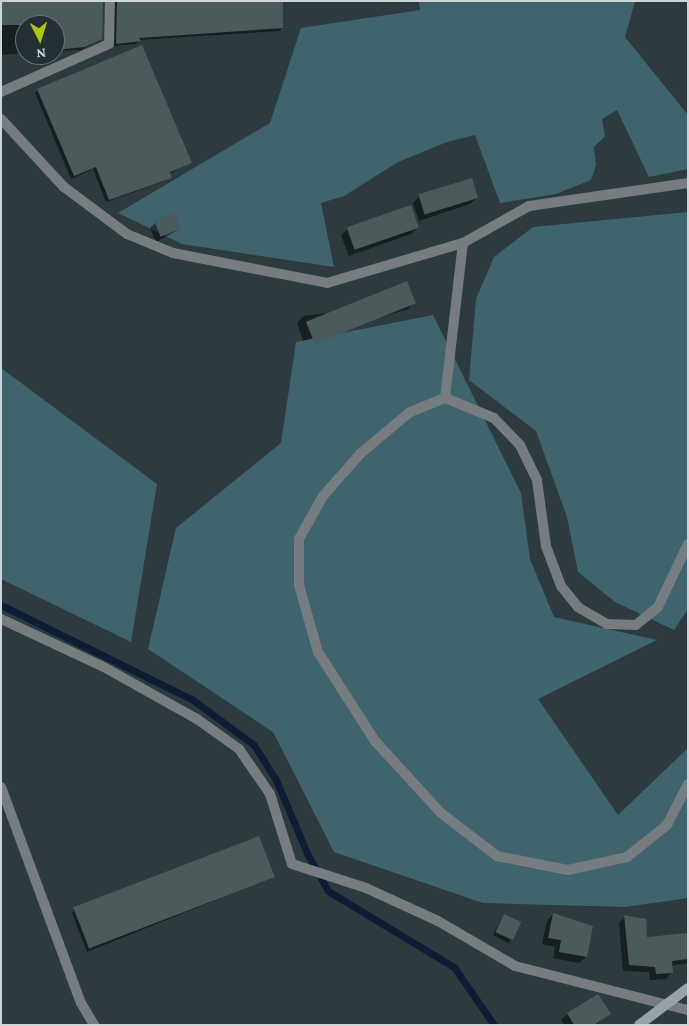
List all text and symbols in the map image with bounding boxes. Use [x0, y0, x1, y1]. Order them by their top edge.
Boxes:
north arrow [15, 15, 65, 65]
text: N [36, 46, 47, 62]

